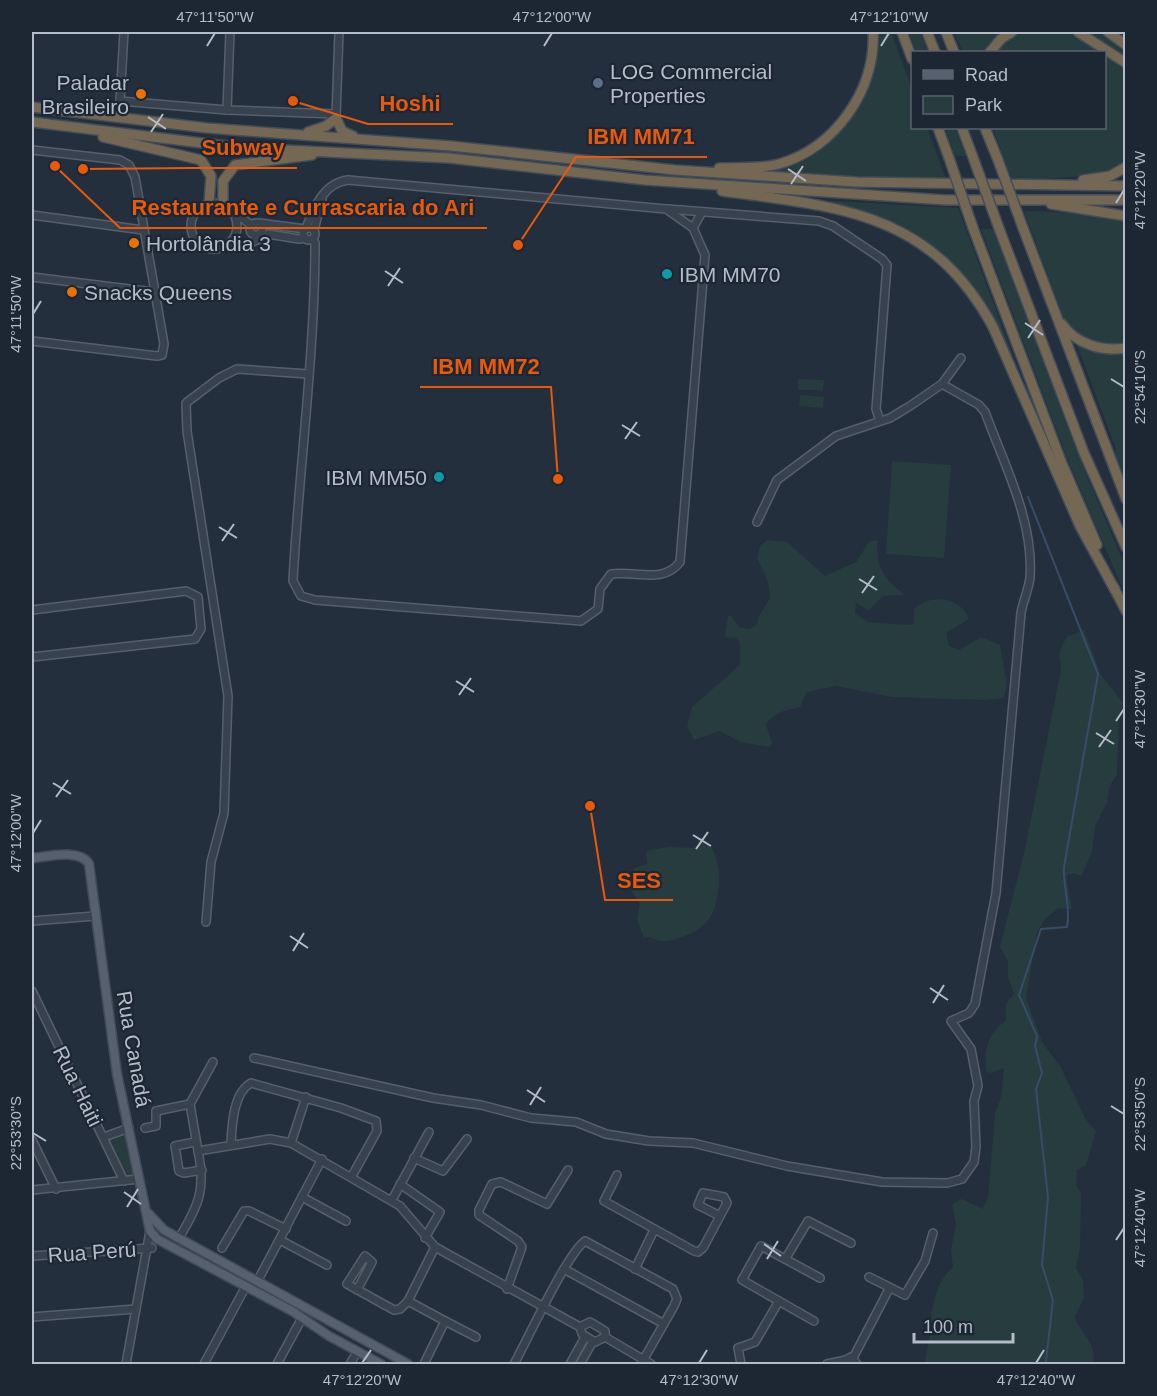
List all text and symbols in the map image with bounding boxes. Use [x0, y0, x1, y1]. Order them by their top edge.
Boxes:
text: 47°11'50"W [176, 8, 254, 25]
text: 47°12'00"W [513, 8, 592, 25]
text: 47°12'10"W [850, 8, 929, 25]
legend [911, 51, 1106, 129]
place label: LOG Commercial Properties [610, 60, 772, 107]
text: Road [965, 65, 1008, 85]
place label: Paladar Brasileiro [41, 71, 129, 118]
marker: LOG Commercial Properties [591, 76, 605, 90]
callout: Hoshi [368, 84, 453, 124]
marker: Paladar Brasileiro [134, 87, 148, 101]
text: Hoshi [379, 91, 441, 116]
text: Park [965, 95, 1003, 115]
callout: IBM MM71 [576, 117, 707, 157]
text: IBM MM71 [587, 124, 695, 149]
callout: Subway [190, 128, 297, 168]
text: Subway [201, 135, 285, 160]
text: 47°12'20"W [1131, 150, 1148, 229]
callout: Restaurante e Currascaria do Ari [120, 188, 487, 228]
text: Restaurante e Currascaria do Ari [132, 195, 474, 220]
place label: Hortolândia 3 [146, 232, 271, 255]
marker: Hortolândia 3 [127, 236, 141, 250]
place label: IBM MM70 [679, 263, 781, 286]
marker: IBM MM70 [660, 267, 674, 281]
text: 47°11'50"W [7, 275, 24, 353]
place label: Snacks Queens [84, 281, 232, 304]
marker: Snacks Queens [65, 285, 79, 299]
callout: IBM MM72 [420, 347, 551, 387]
text: 22°54'10"S [1131, 350, 1148, 424]
text: IBM MM72 [432, 354, 540, 379]
place label: IBM MM50 [325, 466, 427, 489]
marker: IBM MM50 [432, 470, 446, 484]
text: 47°12'30"W [1131, 669, 1148, 748]
text: 47°12'00"W [7, 793, 24, 872]
callout: SES [605, 860, 673, 900]
text: SES [617, 868, 661, 893]
street label: Rua Canadá [112, 989, 156, 1109]
street label: Rua Haiti [49, 1042, 107, 1130]
text: 22°53'50"S [1131, 1077, 1148, 1151]
text: 22°53'30"S [7, 1096, 24, 1170]
text: 47°12'40"W [1131, 1188, 1148, 1267]
street label: Rua Perú [47, 1237, 137, 1267]
scale bar [914, 1306, 1013, 1344]
text: 100 m [923, 1317, 973, 1337]
text: 47°12'20"W [323, 1371, 402, 1388]
text: 47°12'30"W [660, 1371, 739, 1388]
text: 47°12'40"W [997, 1371, 1076, 1388]

